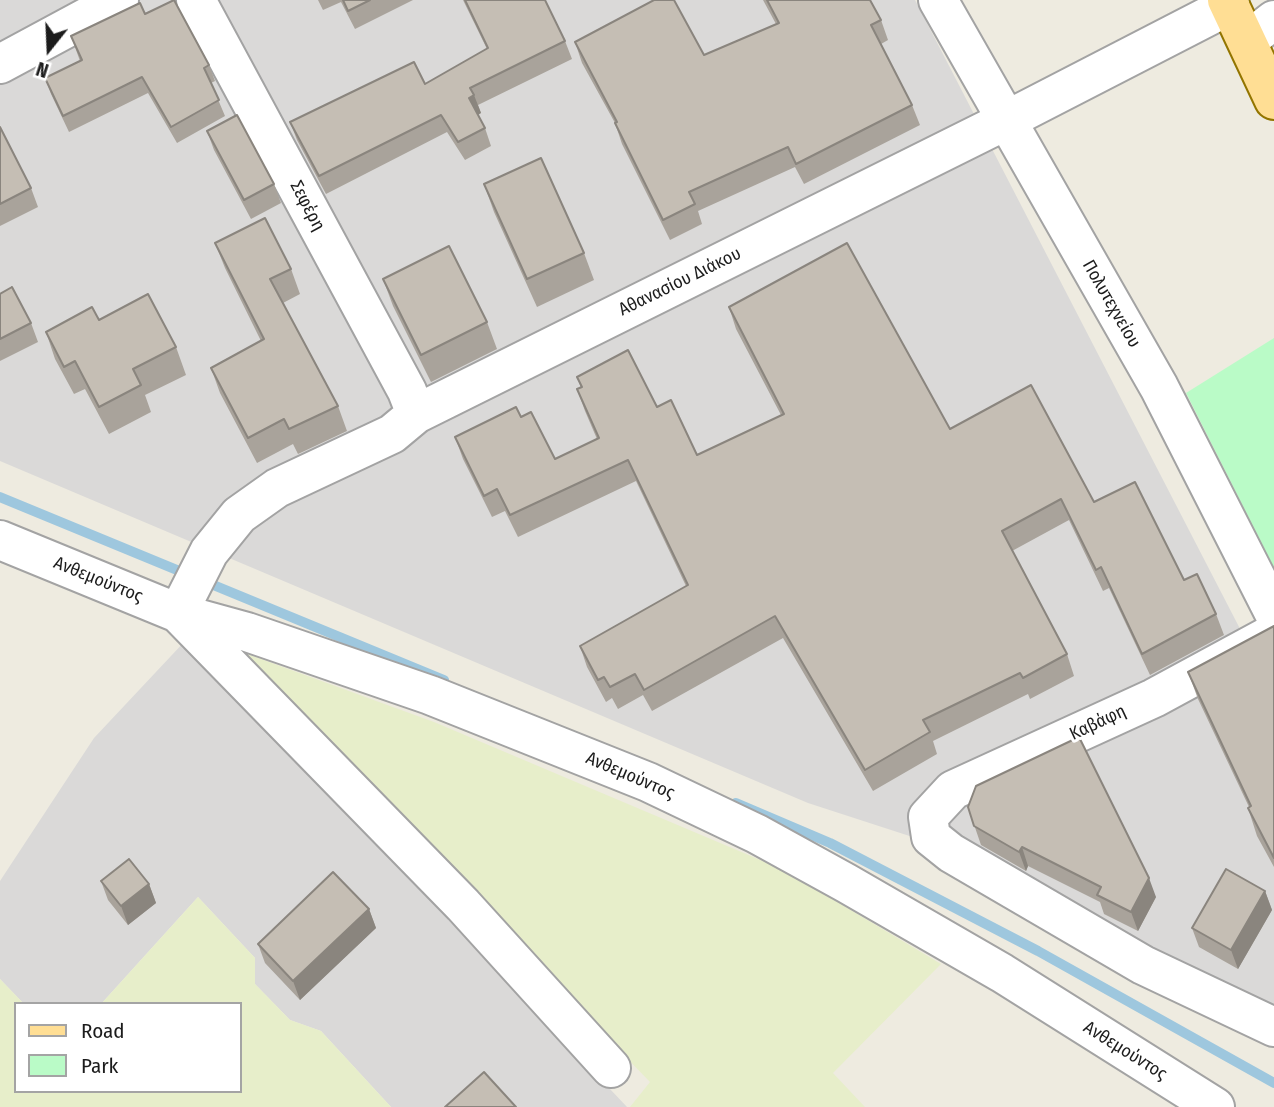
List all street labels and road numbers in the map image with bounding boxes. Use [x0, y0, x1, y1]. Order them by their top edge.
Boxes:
street label: Σεφέρη [285, 177, 329, 235]
street label: Αθανασίου Διάκου [615, 243, 745, 321]
street label: Πολυτεχνείου [1077, 256, 1145, 352]
street label: Ανθεμούντος [50, 552, 146, 608]
street label: Καβάφη [1066, 701, 1130, 745]
street label: Ανθεμούντος [582, 748, 678, 804]
street label: Ανθεμούντος [1079, 1017, 1171, 1085]

